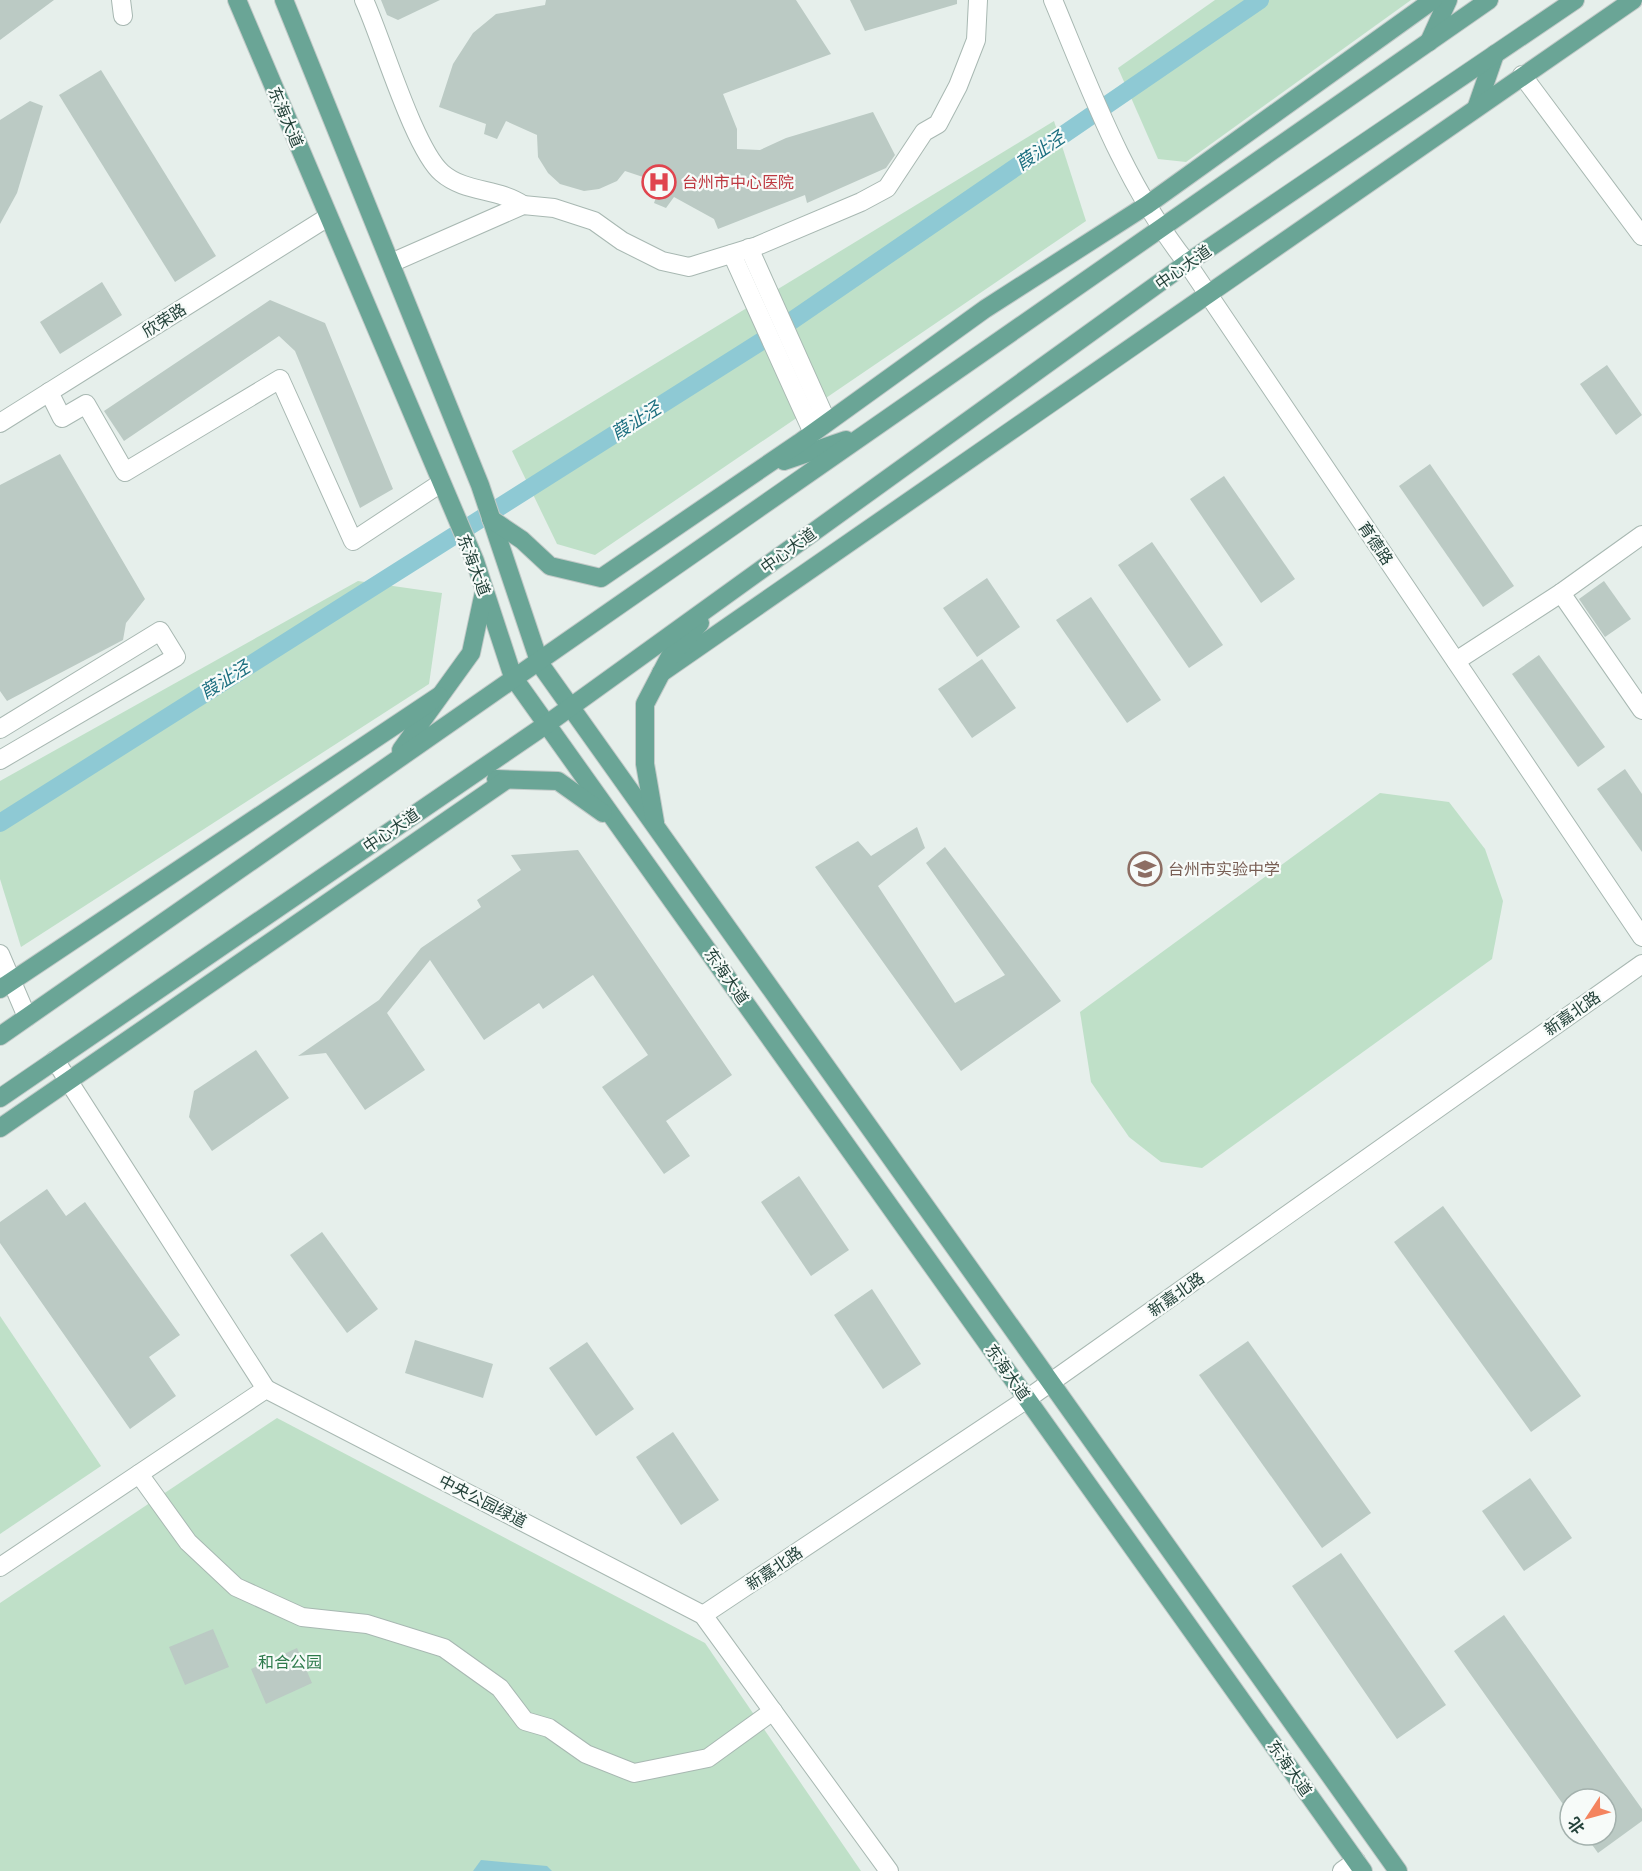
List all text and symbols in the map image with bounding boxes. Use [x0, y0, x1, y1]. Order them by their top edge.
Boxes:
street label: 东海大道 [263, 84, 308, 151]
water label: 葭沚泾 [1011, 125, 1070, 175]
hospital icon: 台州市中心医院 [641, 164, 677, 200]
place label: 台州市中心医院 [682, 172, 794, 193]
street label: 中心大道 [1151, 240, 1216, 294]
street label: 欣荣路 [138, 299, 190, 342]
water label: 葭沚泾 [607, 395, 666, 445]
street label: 育德路 [1353, 518, 1398, 569]
street label: 中心大道 [756, 523, 820, 578]
street label: 东海大道 [452, 532, 495, 599]
water label: 葭沚泾 [196, 654, 255, 704]
street label: 中心大道 [359, 804, 424, 857]
school or university icon: 台州市实验中学 [1127, 851, 1163, 887]
place label: 台州市实验中学 [1168, 859, 1280, 880]
street label: 东海大道 [700, 944, 754, 1009]
street label: 新嘉北路 [1540, 986, 1605, 1040]
street label: 新嘉北路 [1144, 1267, 1209, 1321]
street label: 东海大道 [981, 1340, 1035, 1405]
street label: 中央公园绿道 [435, 1470, 530, 1533]
street label: 新嘉北路 [742, 1542, 807, 1595]
park label: 和合公园 [258, 1652, 322, 1673]
street label: 东海大道 [1263, 1736, 1317, 1801]
north arrow [1558, 1787, 1618, 1847]
text: 北 [1563, 1813, 1589, 1838]

